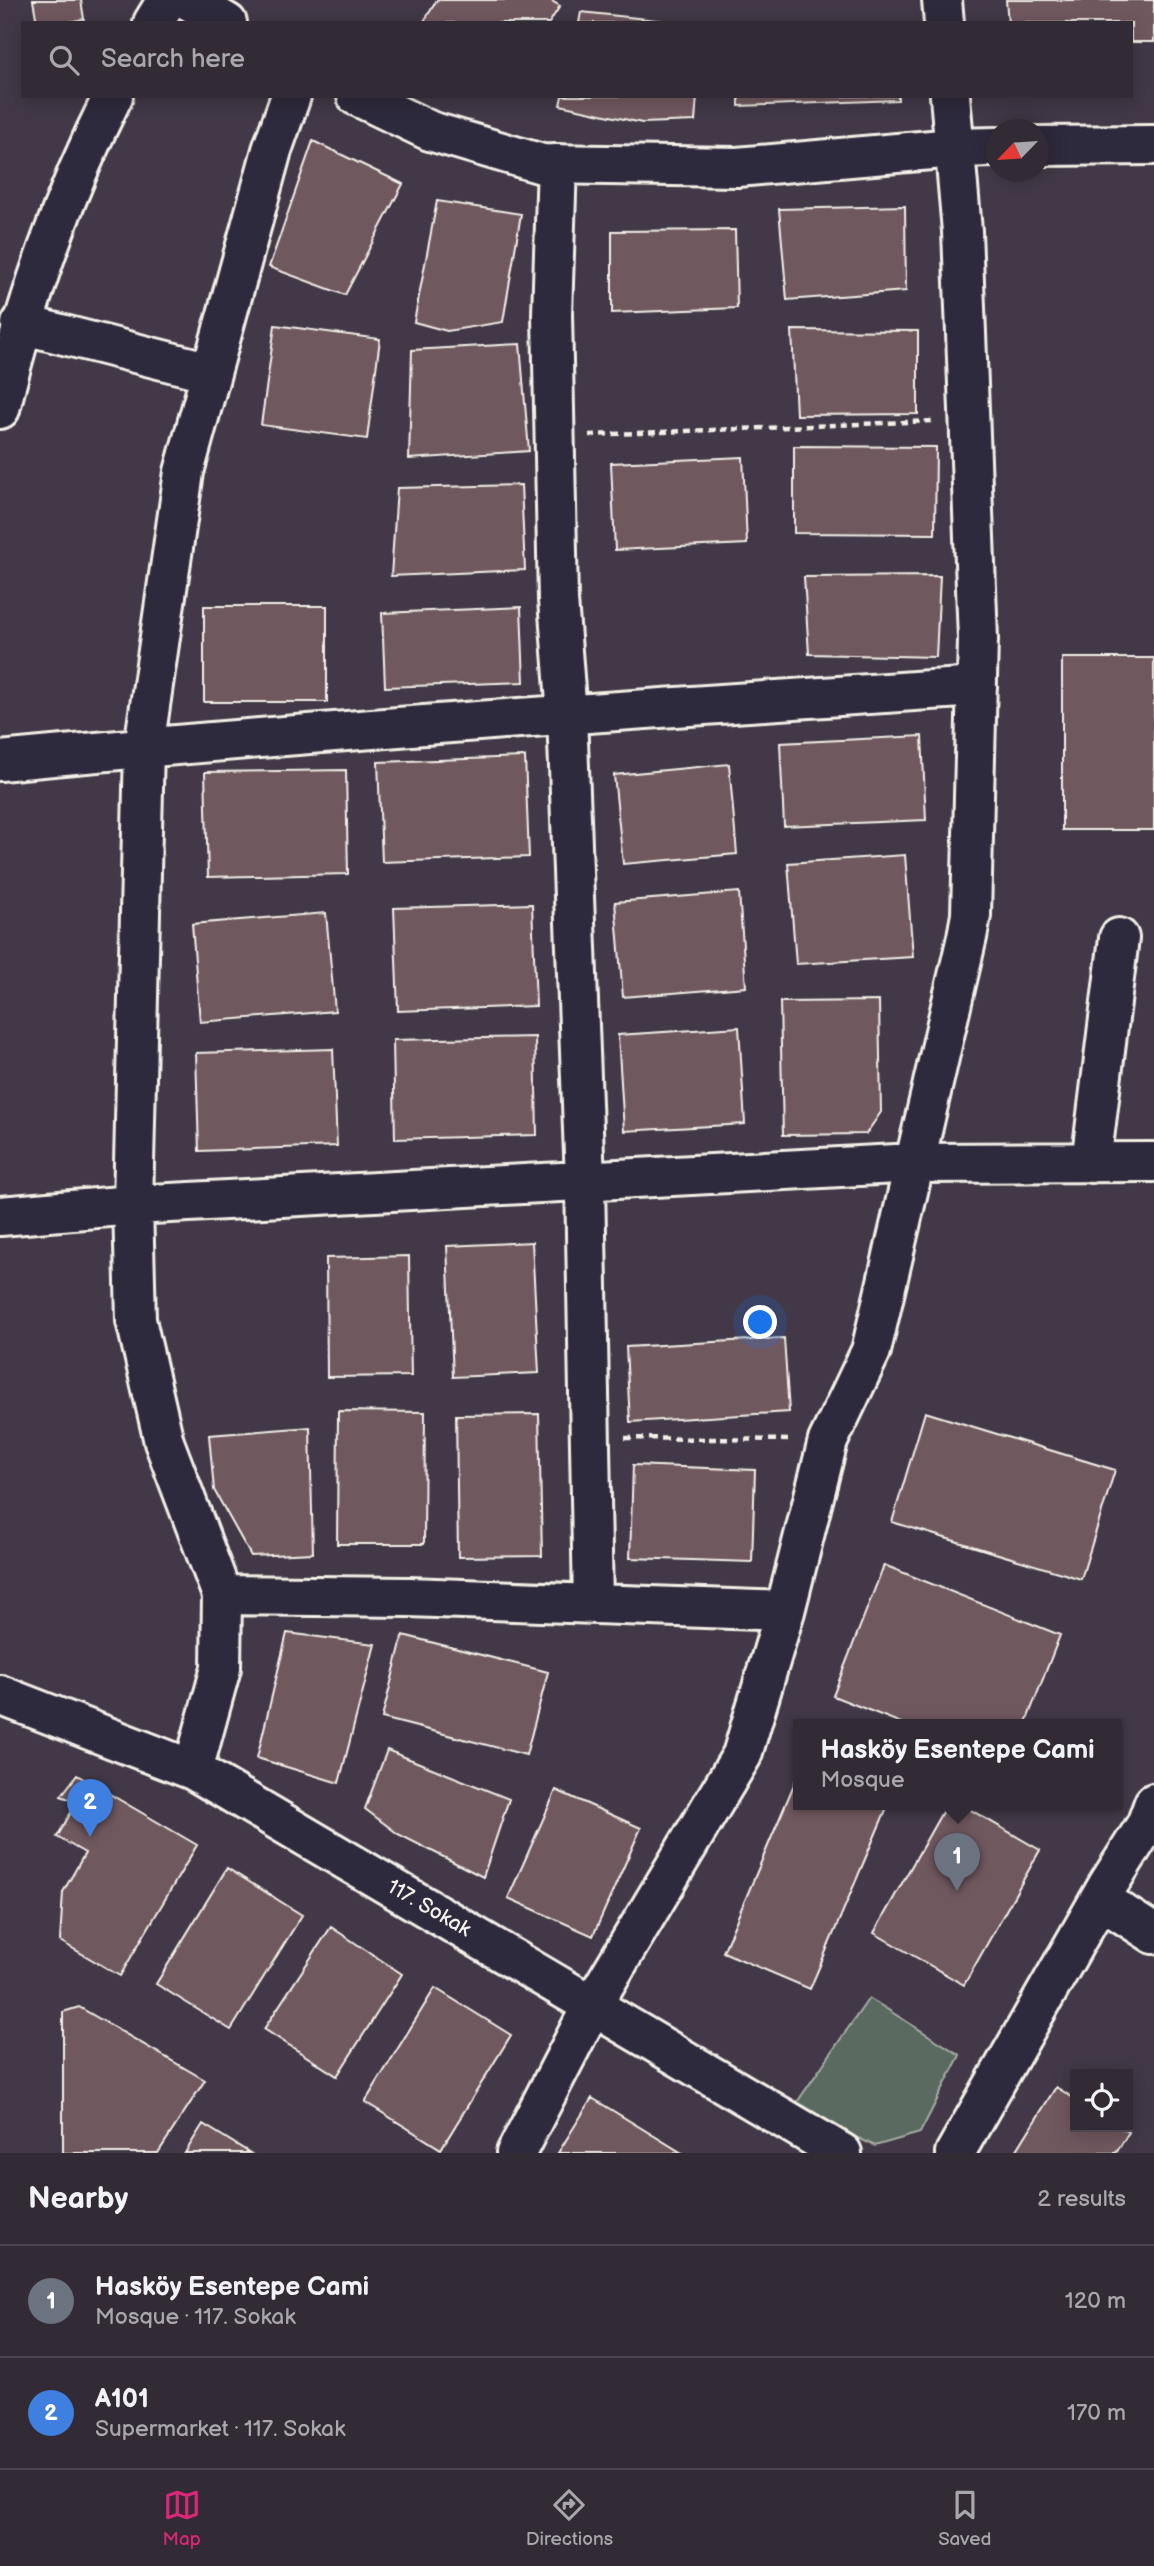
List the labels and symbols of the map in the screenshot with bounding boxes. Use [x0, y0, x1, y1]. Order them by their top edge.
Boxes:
north arrow [986, 119, 1049, 182]
your location [743, 1305, 777, 1339]
pin: 2 [67, 1779, 113, 1837]
pin: 1 [934, 1833, 980, 1891]
street label: 117. Sokak [383, 1874, 476, 1942]

